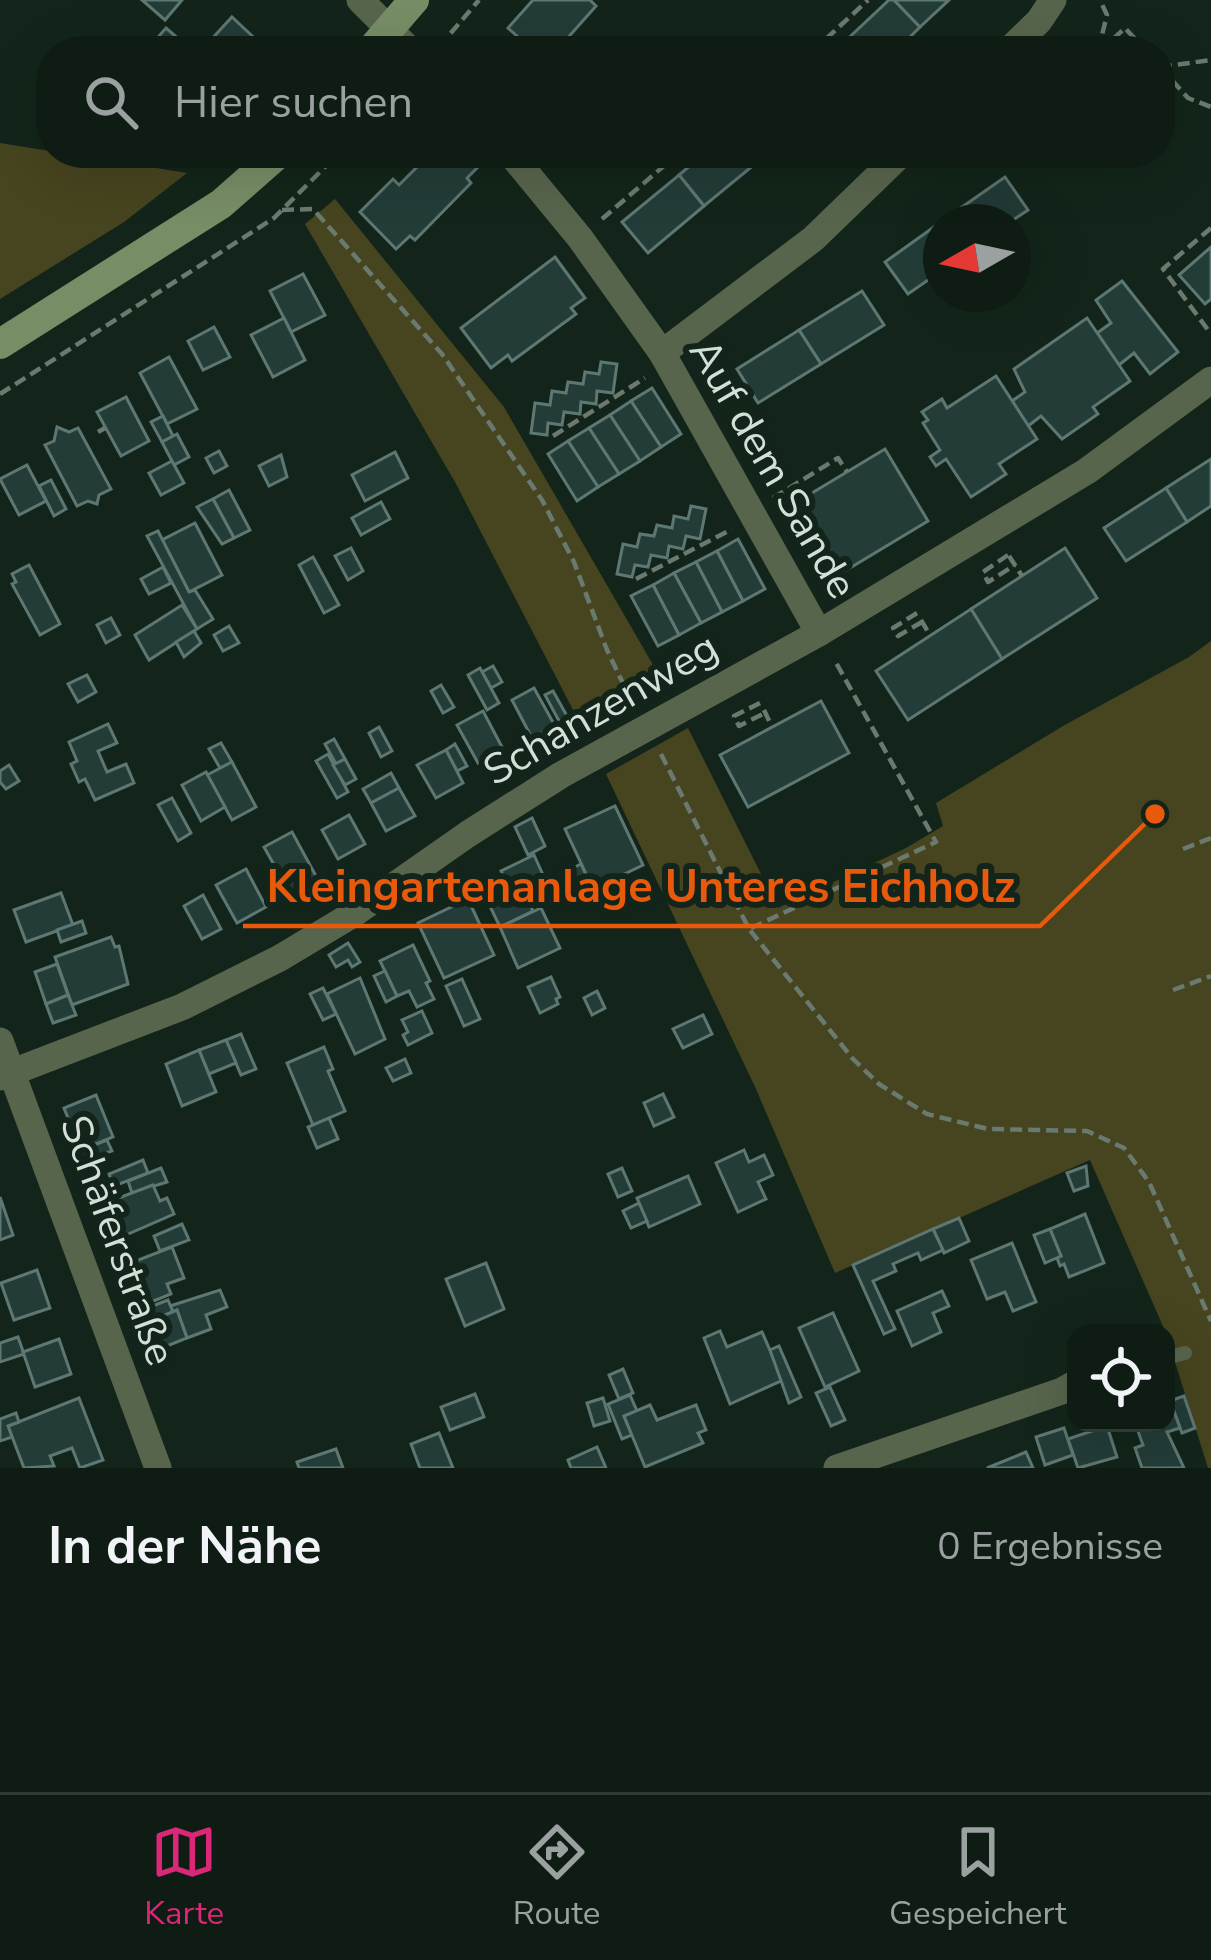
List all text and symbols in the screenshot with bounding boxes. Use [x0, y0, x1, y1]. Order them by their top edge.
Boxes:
search box [36, 36, 1175, 168]
icon: search [78, 69, 144, 135]
text: Hier suchen [174, 72, 413, 133]
north arrow [923, 204, 1031, 312]
street label: Auf dem Sande [675, 328, 870, 609]
street label: Schanzenweg [473, 619, 729, 800]
callout: Kleingartenanlage Unteres Eichholz [243, 845, 1040, 926]
text: Kleingartenanlage Unteres Eichholz [267, 857, 1015, 918]
street label: Schäferstraße [46, 1108, 189, 1373]
map controls [1067, 1324, 1175, 1432]
button: locate [1067, 1324, 1175, 1432]
text: In der Nähe [48, 1511, 321, 1581]
text: 0 Ergebnisse [937, 1520, 1163, 1573]
tab: Karte [144, 1819, 224, 1936]
tab: Route [513, 1819, 600, 1936]
tab: Gespeichert [889, 1819, 1067, 1936]

